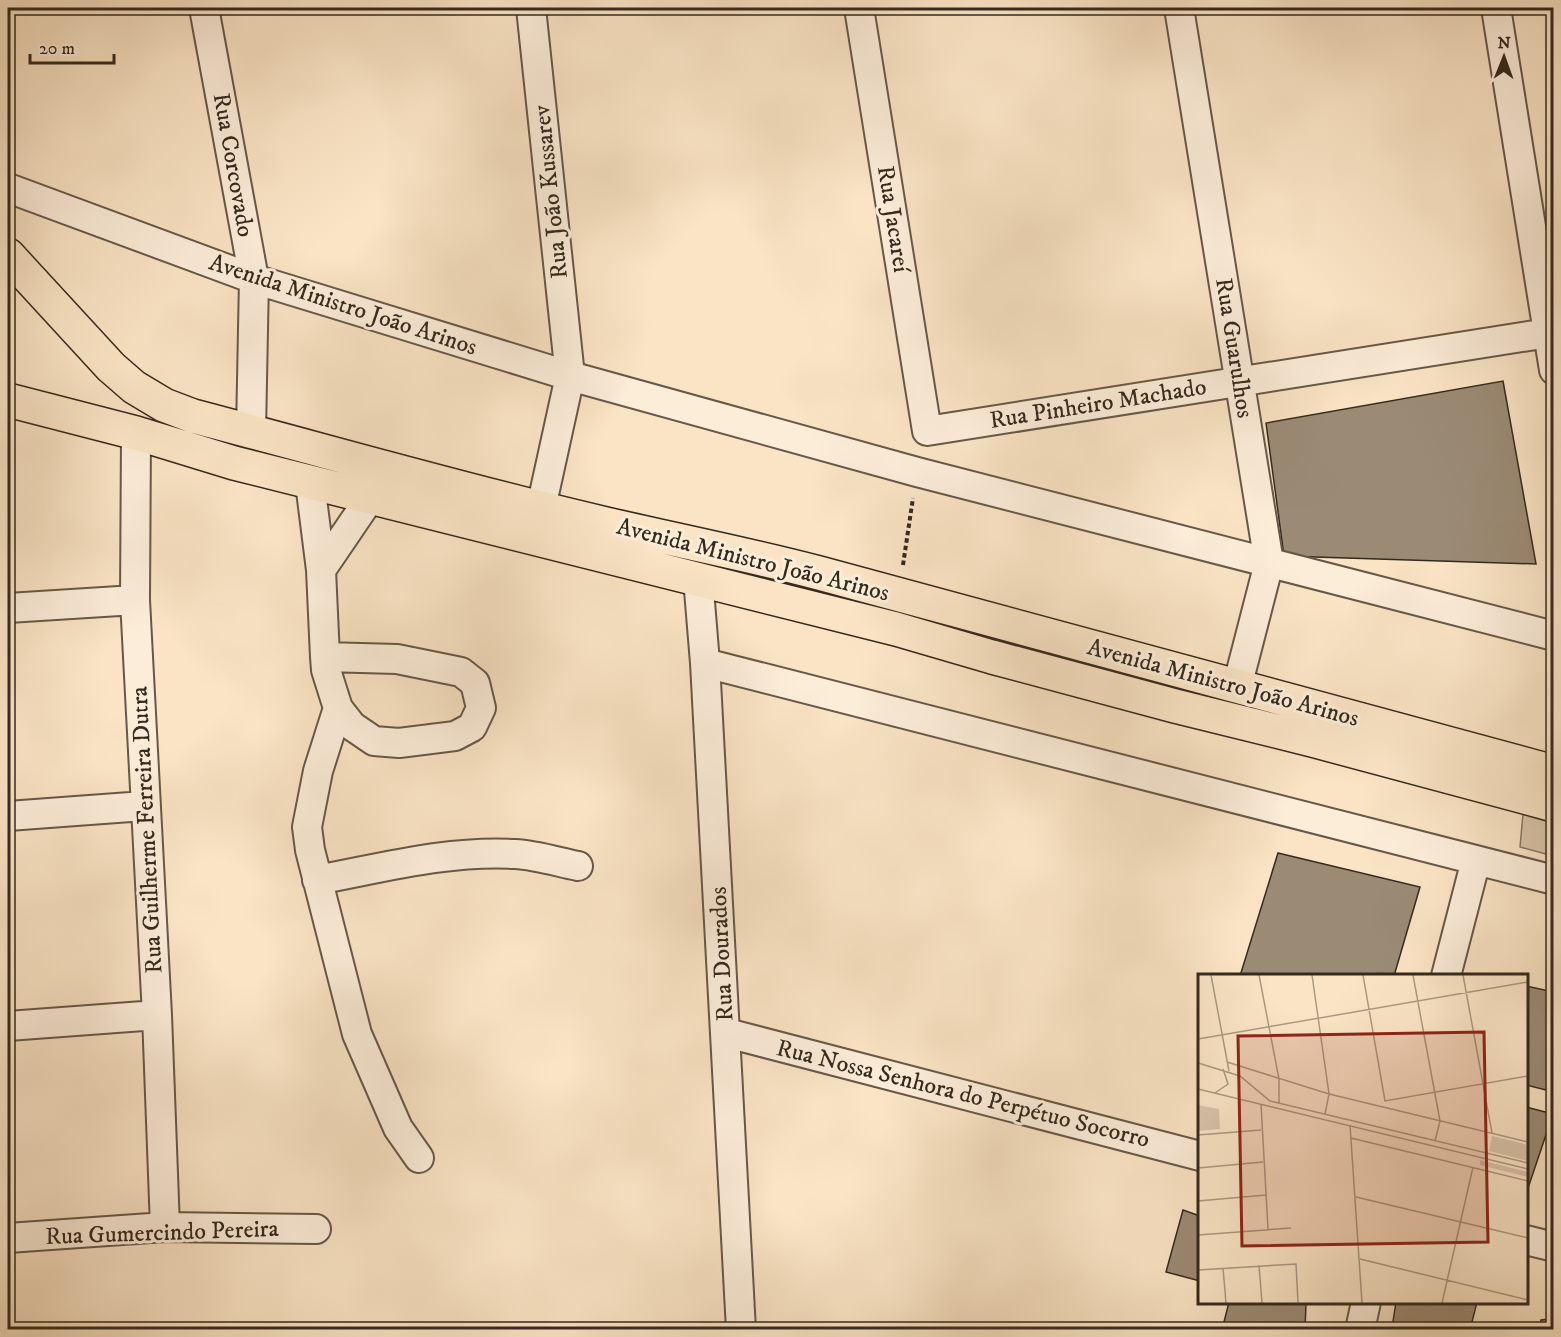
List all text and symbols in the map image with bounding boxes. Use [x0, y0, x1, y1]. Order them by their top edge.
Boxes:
scale bar [30, 27, 114, 65]
north arrow [1474, 27, 1534, 87]
text: N [1498, 33, 1511, 53]
text: 20 m [39, 38, 75, 60]
street label: Rua Corcovado [206, 91, 260, 239]
street label: Rua João Kussarev [527, 103, 575, 280]
street label: Rua Jacareí [870, 163, 917, 276]
street label: Avenida Ministro João Arinos [205, 247, 481, 363]
street label: Rua Guarulhos [1208, 276, 1260, 420]
street label: Rua Pinheiro Machado [988, 372, 1208, 436]
street label: Avenida Ministro João Arinos [614, 512, 892, 608]
street label: Avenida Ministro João Arinos [1084, 632, 1362, 734]
street label: Rua Guilherme Ferreira Dutra [124, 685, 170, 974]
street label: Rua Dourados [703, 886, 741, 1022]
inset map [1198, 974, 1528, 1304]
street label: Rua Nossa Senhora do Perpétuo Socorro [773, 1033, 1153, 1155]
street label: Rua Gumercindo Pereira [45, 1214, 280, 1252]

